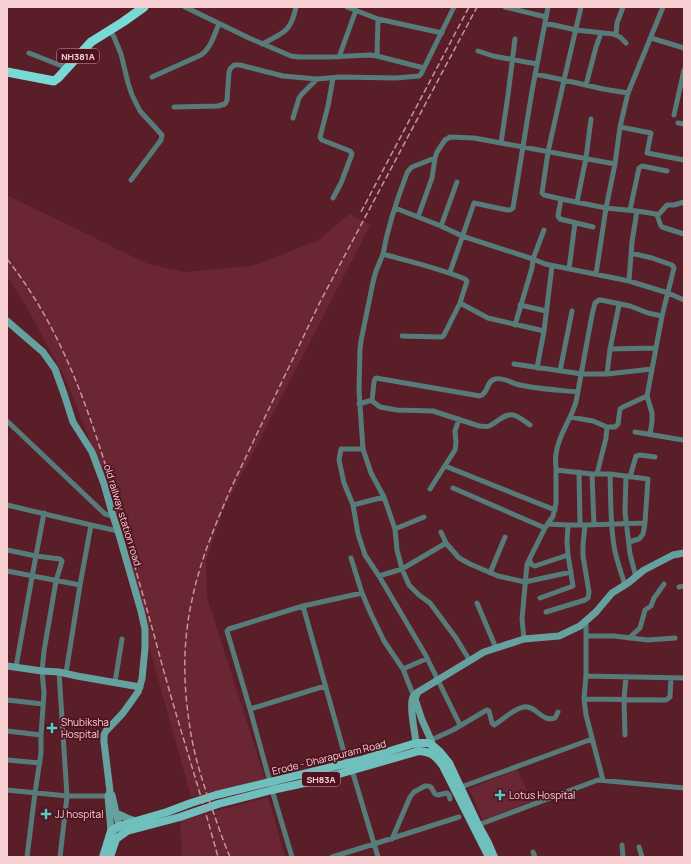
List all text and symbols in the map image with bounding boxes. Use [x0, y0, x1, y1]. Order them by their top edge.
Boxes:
road number: NH381A [57, 49, 99, 63]
street label: old railway station road [101, 462, 145, 568]
place label: Shubiksha Hospital [61, 715, 109, 741]
marker: Shubiksha Hospital [46, 722, 58, 734]
street label: Erode - Dharapuram Road [270, 736, 388, 778]
road number: SH83A [302, 772, 340, 786]
place label: Lotus Hospital [509, 788, 575, 802]
marker: Lotus Hospital [494, 789, 506, 801]
place label: JJ hospital [55, 807, 103, 821]
marker: JJ hospital [40, 808, 52, 820]

